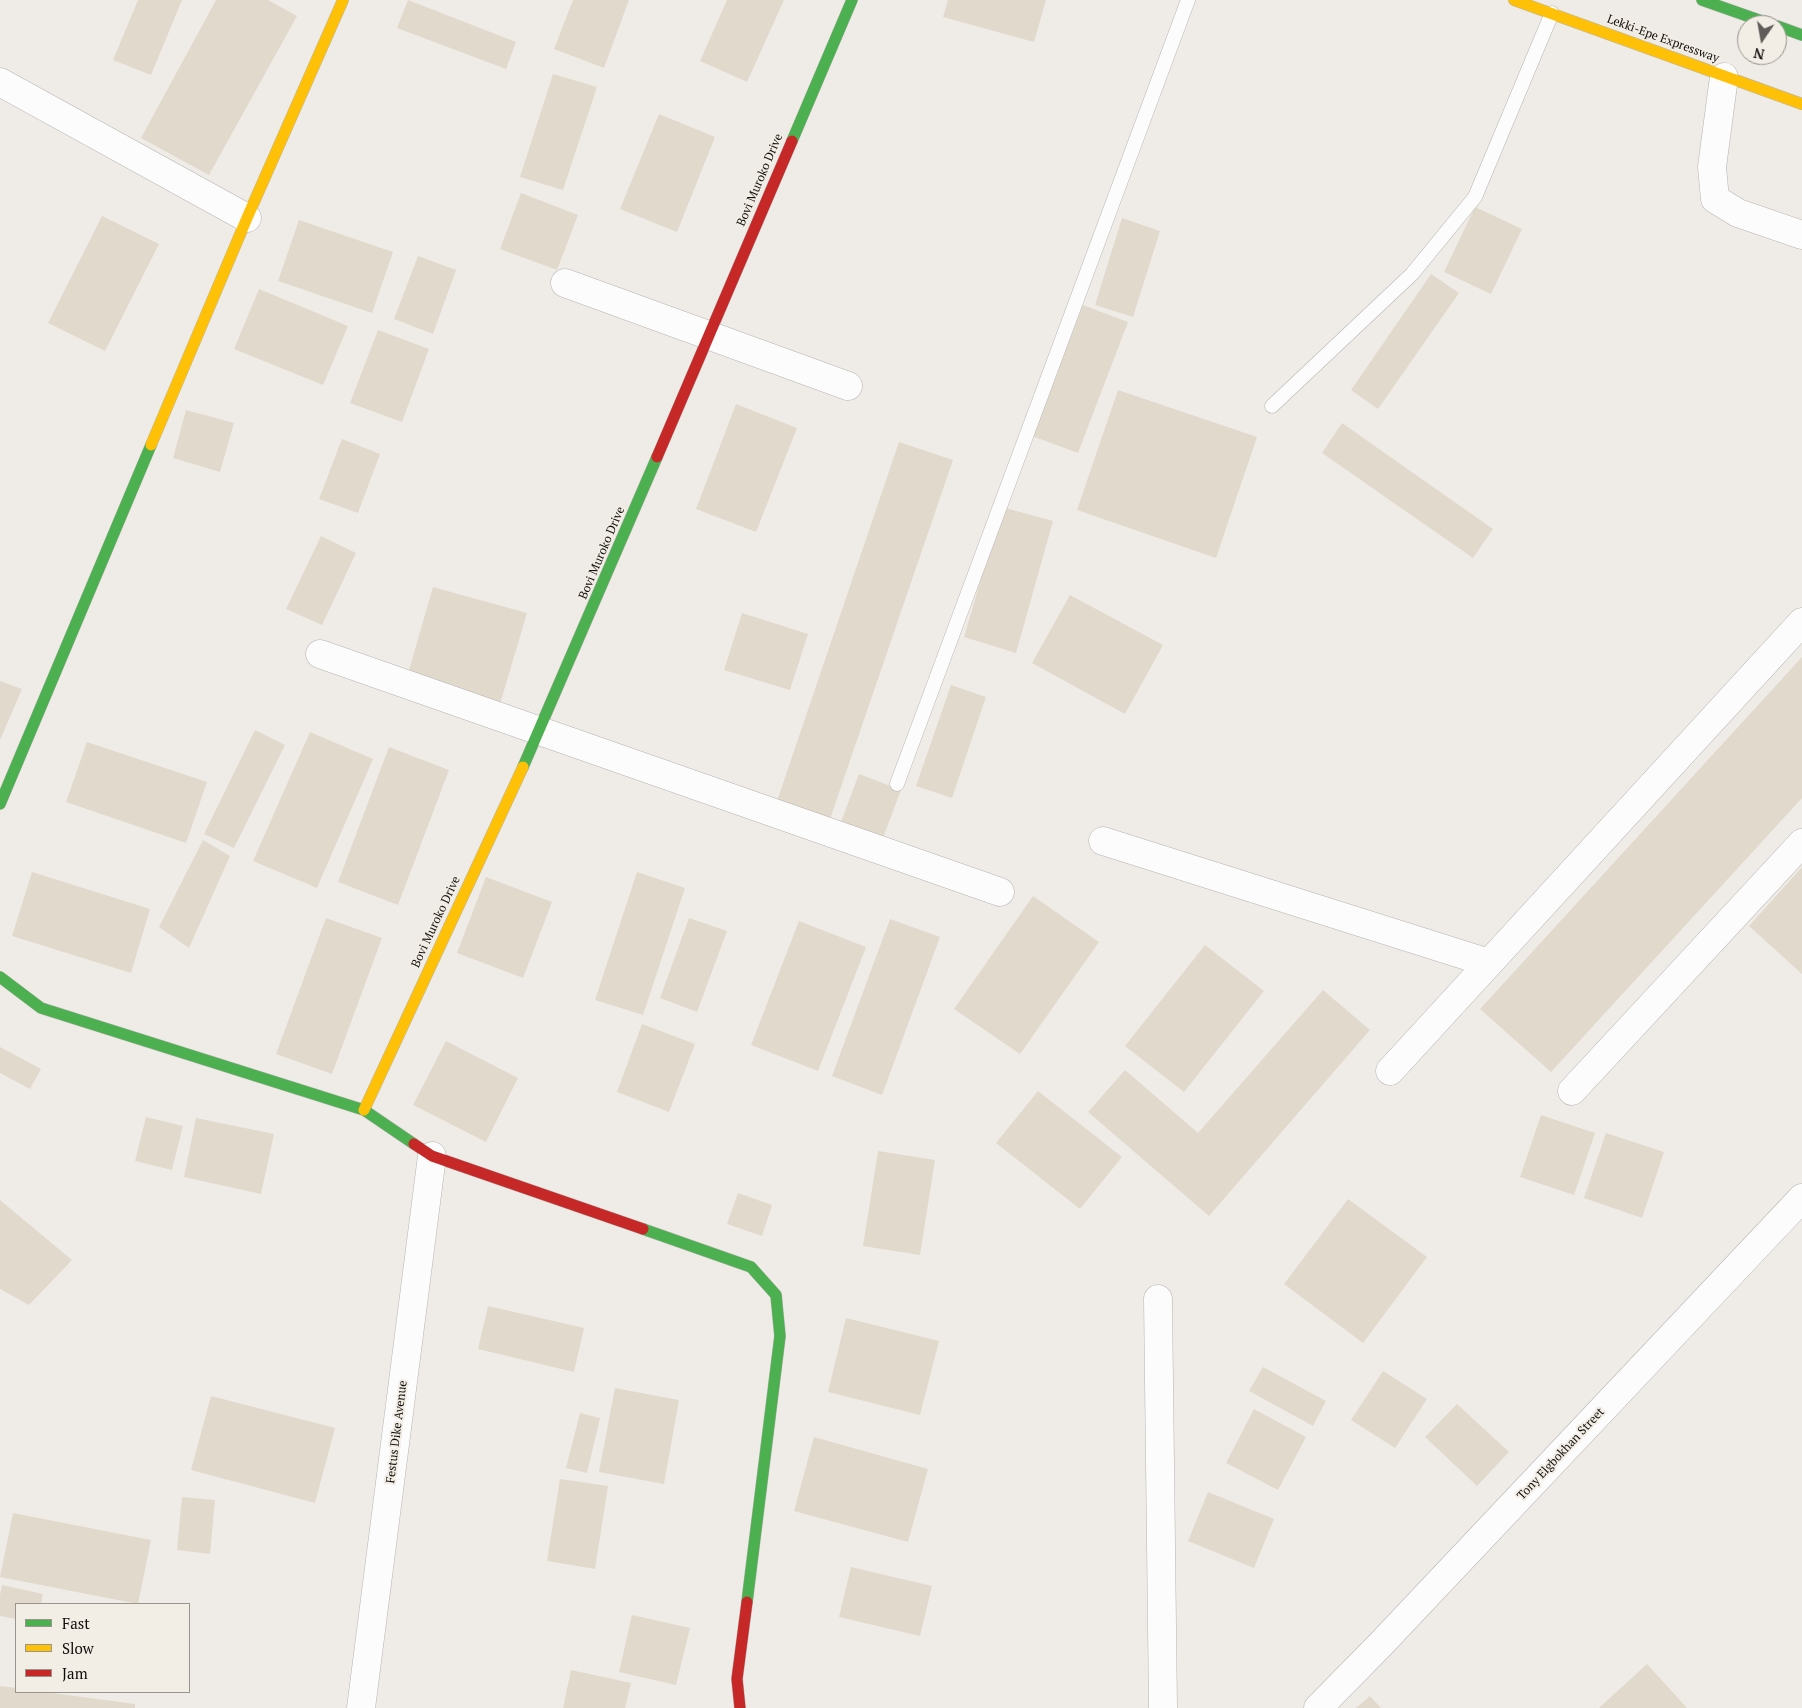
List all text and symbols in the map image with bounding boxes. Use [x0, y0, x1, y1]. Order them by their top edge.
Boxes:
street label: Lekki-Epe Expressway [1605, 12, 1721, 66]
north arrow [1737, 15, 1787, 65]
text: N [1752, 44, 1766, 65]
street label: Bovi Muroko Drive [734, 132, 786, 228]
street label: Bovi Muroko Drive [576, 505, 628, 601]
street label: Bovi Muroko Drive [409, 874, 463, 970]
street label: Festus Dike Avenue [384, 1380, 410, 1484]
street label: Tony Elgbokhan Street [1515, 1405, 1607, 1503]
legend [15, 1603, 190, 1693]
text: Fast [62, 1613, 90, 1633]
text: Slow [62, 1638, 94, 1658]
text: Jam [62, 1663, 88, 1683]

